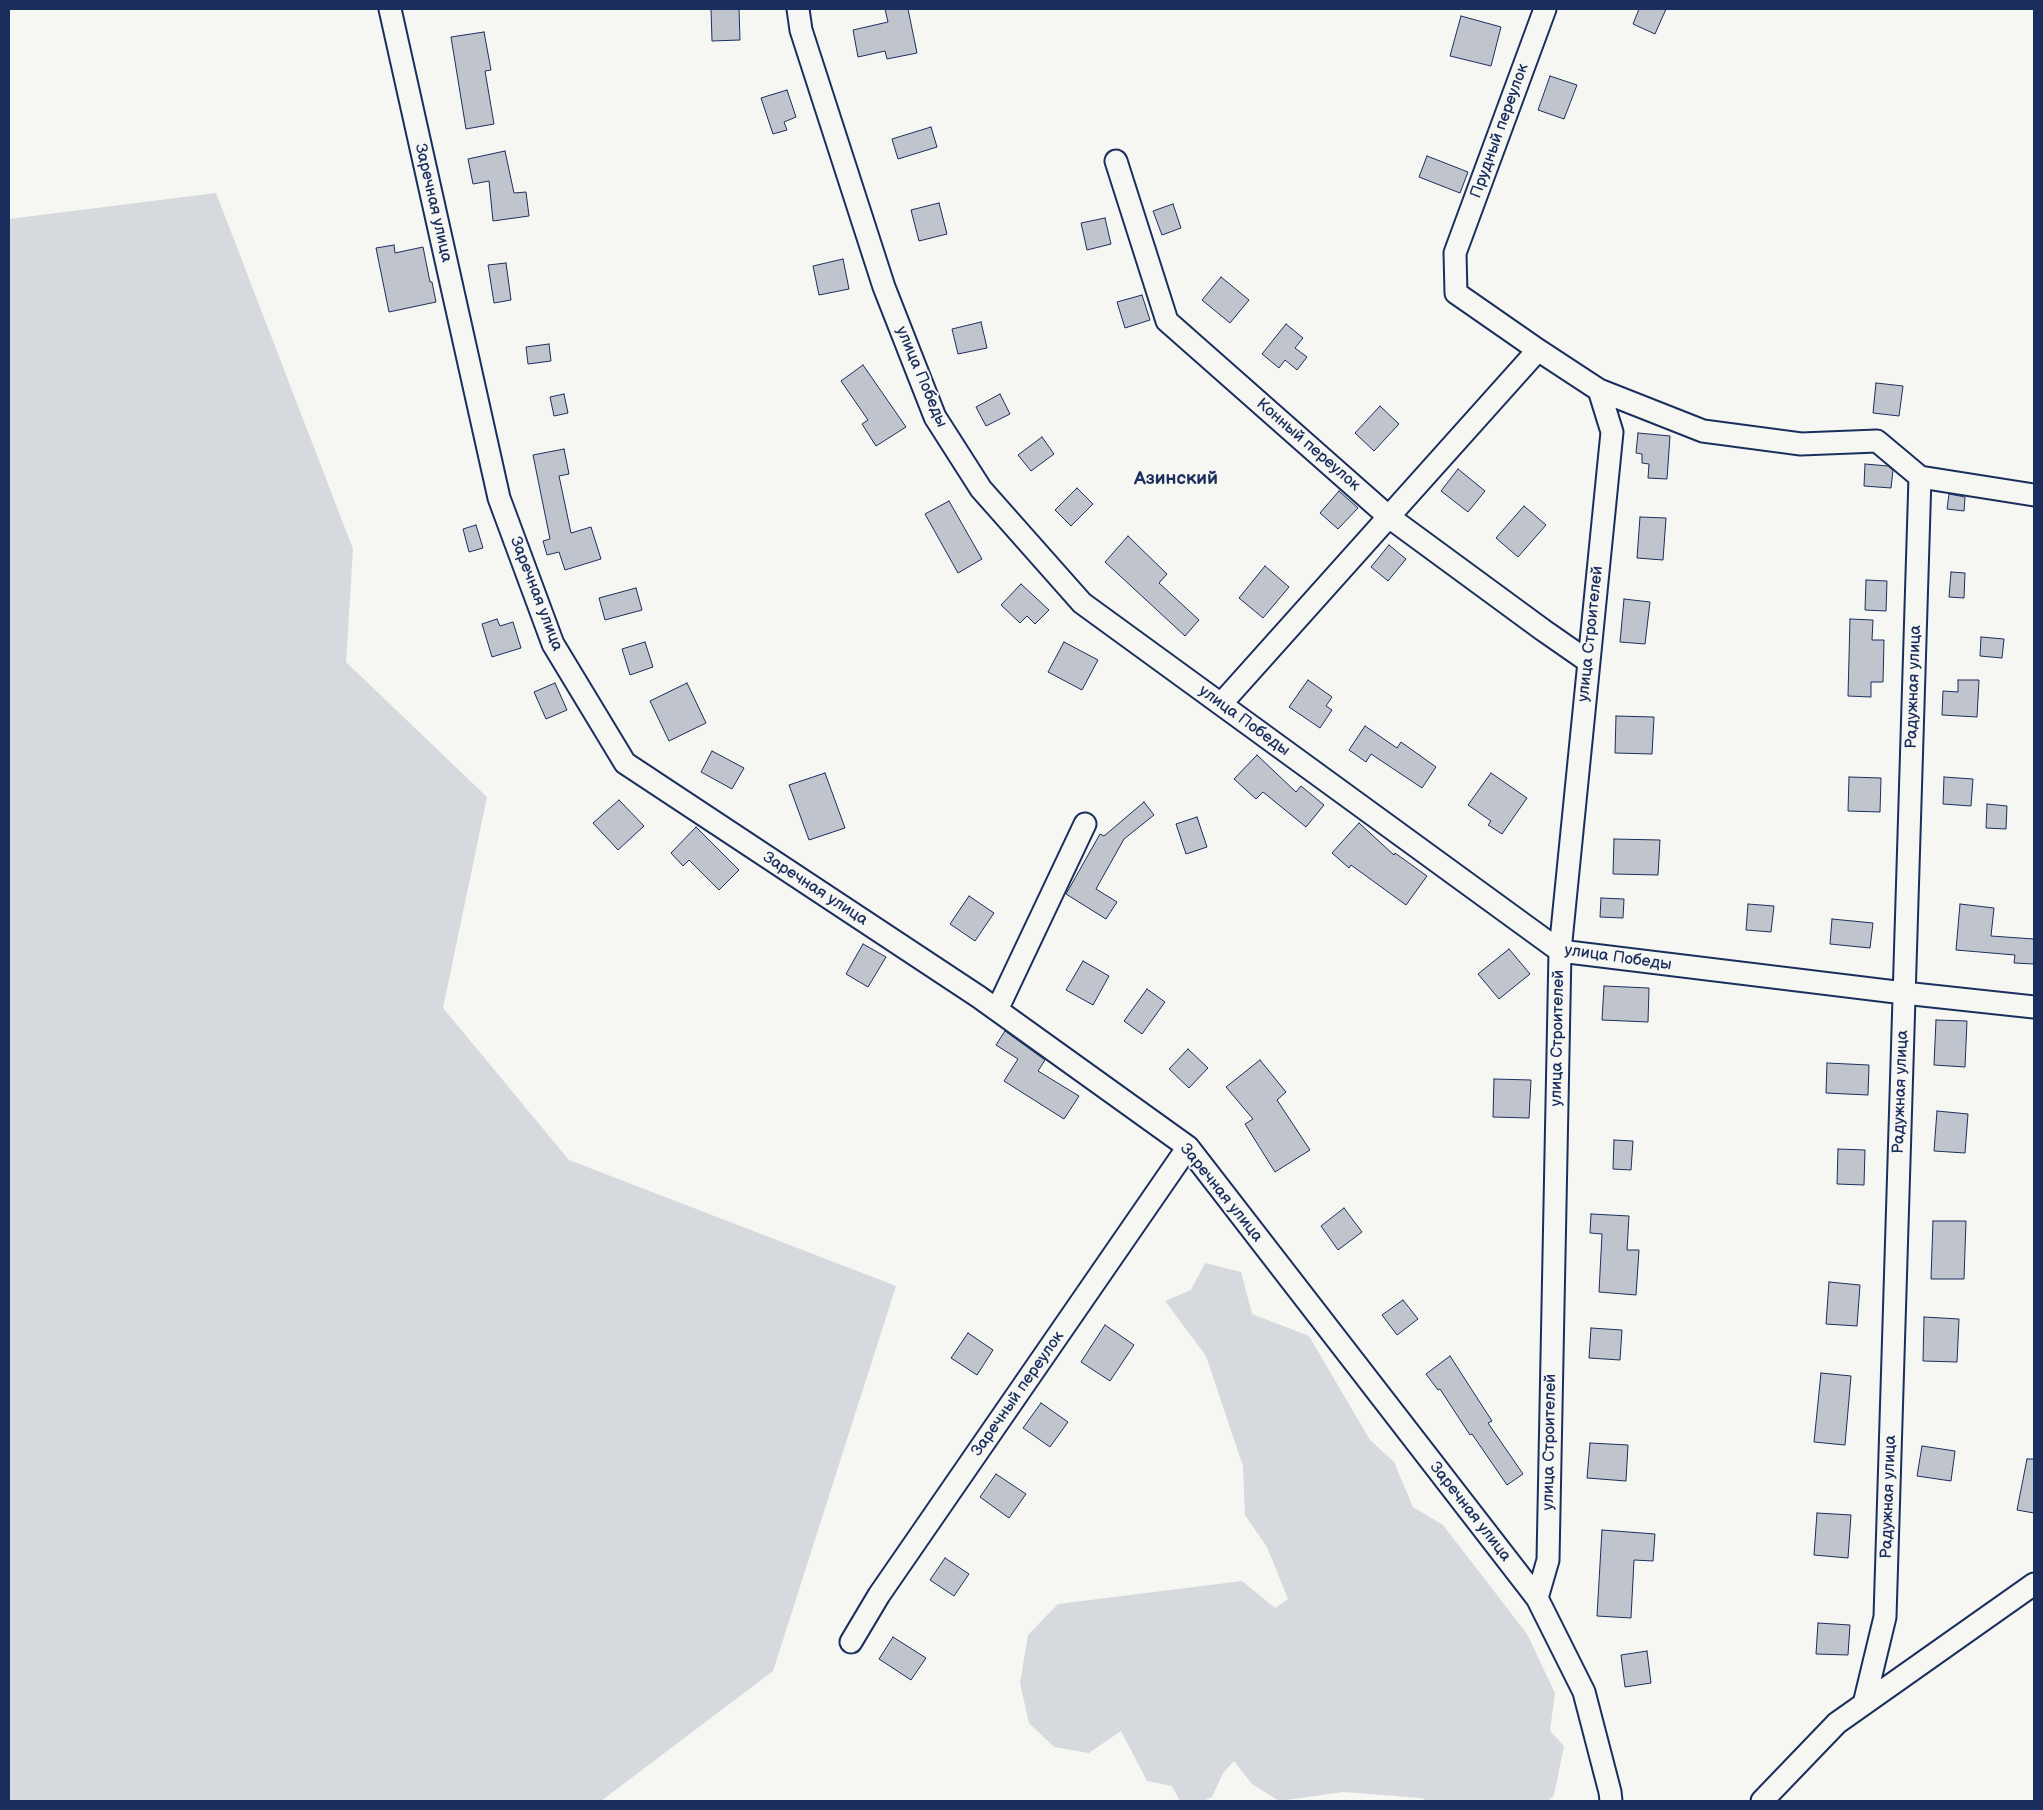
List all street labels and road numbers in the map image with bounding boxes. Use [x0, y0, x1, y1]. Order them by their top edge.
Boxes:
street label: Прудный переулок [1467, 61, 1533, 201]
street label: Заречная улица [410, 142, 456, 264]
street label: улица Победы [891, 324, 951, 430]
street label: Конный переулок [1252, 395, 1364, 495]
street label: Заречная улица [505, 534, 567, 654]
street label: улица Строителей [1574, 565, 1608, 703]
street label: Радужная улица [1902, 625, 1926, 749]
street label: улица Победы [1195, 682, 1293, 760]
street label: Заречная улица [759, 848, 871, 930]
street label: улица Победы [1563, 941, 1673, 975]
street label: улица Строителей [1547, 970, 1569, 1106]
street label: Радужная улица [1889, 1030, 1913, 1154]
street label: Заречная улица [1175, 1140, 1267, 1246]
street label: Заречный переулок [968, 1328, 1068, 1460]
street label: улица Строителей [1539, 1374, 1561, 1510]
street label: Радужная улица [1877, 1435, 1901, 1559]
street label: Заречная улица [1425, 1458, 1515, 1566]

